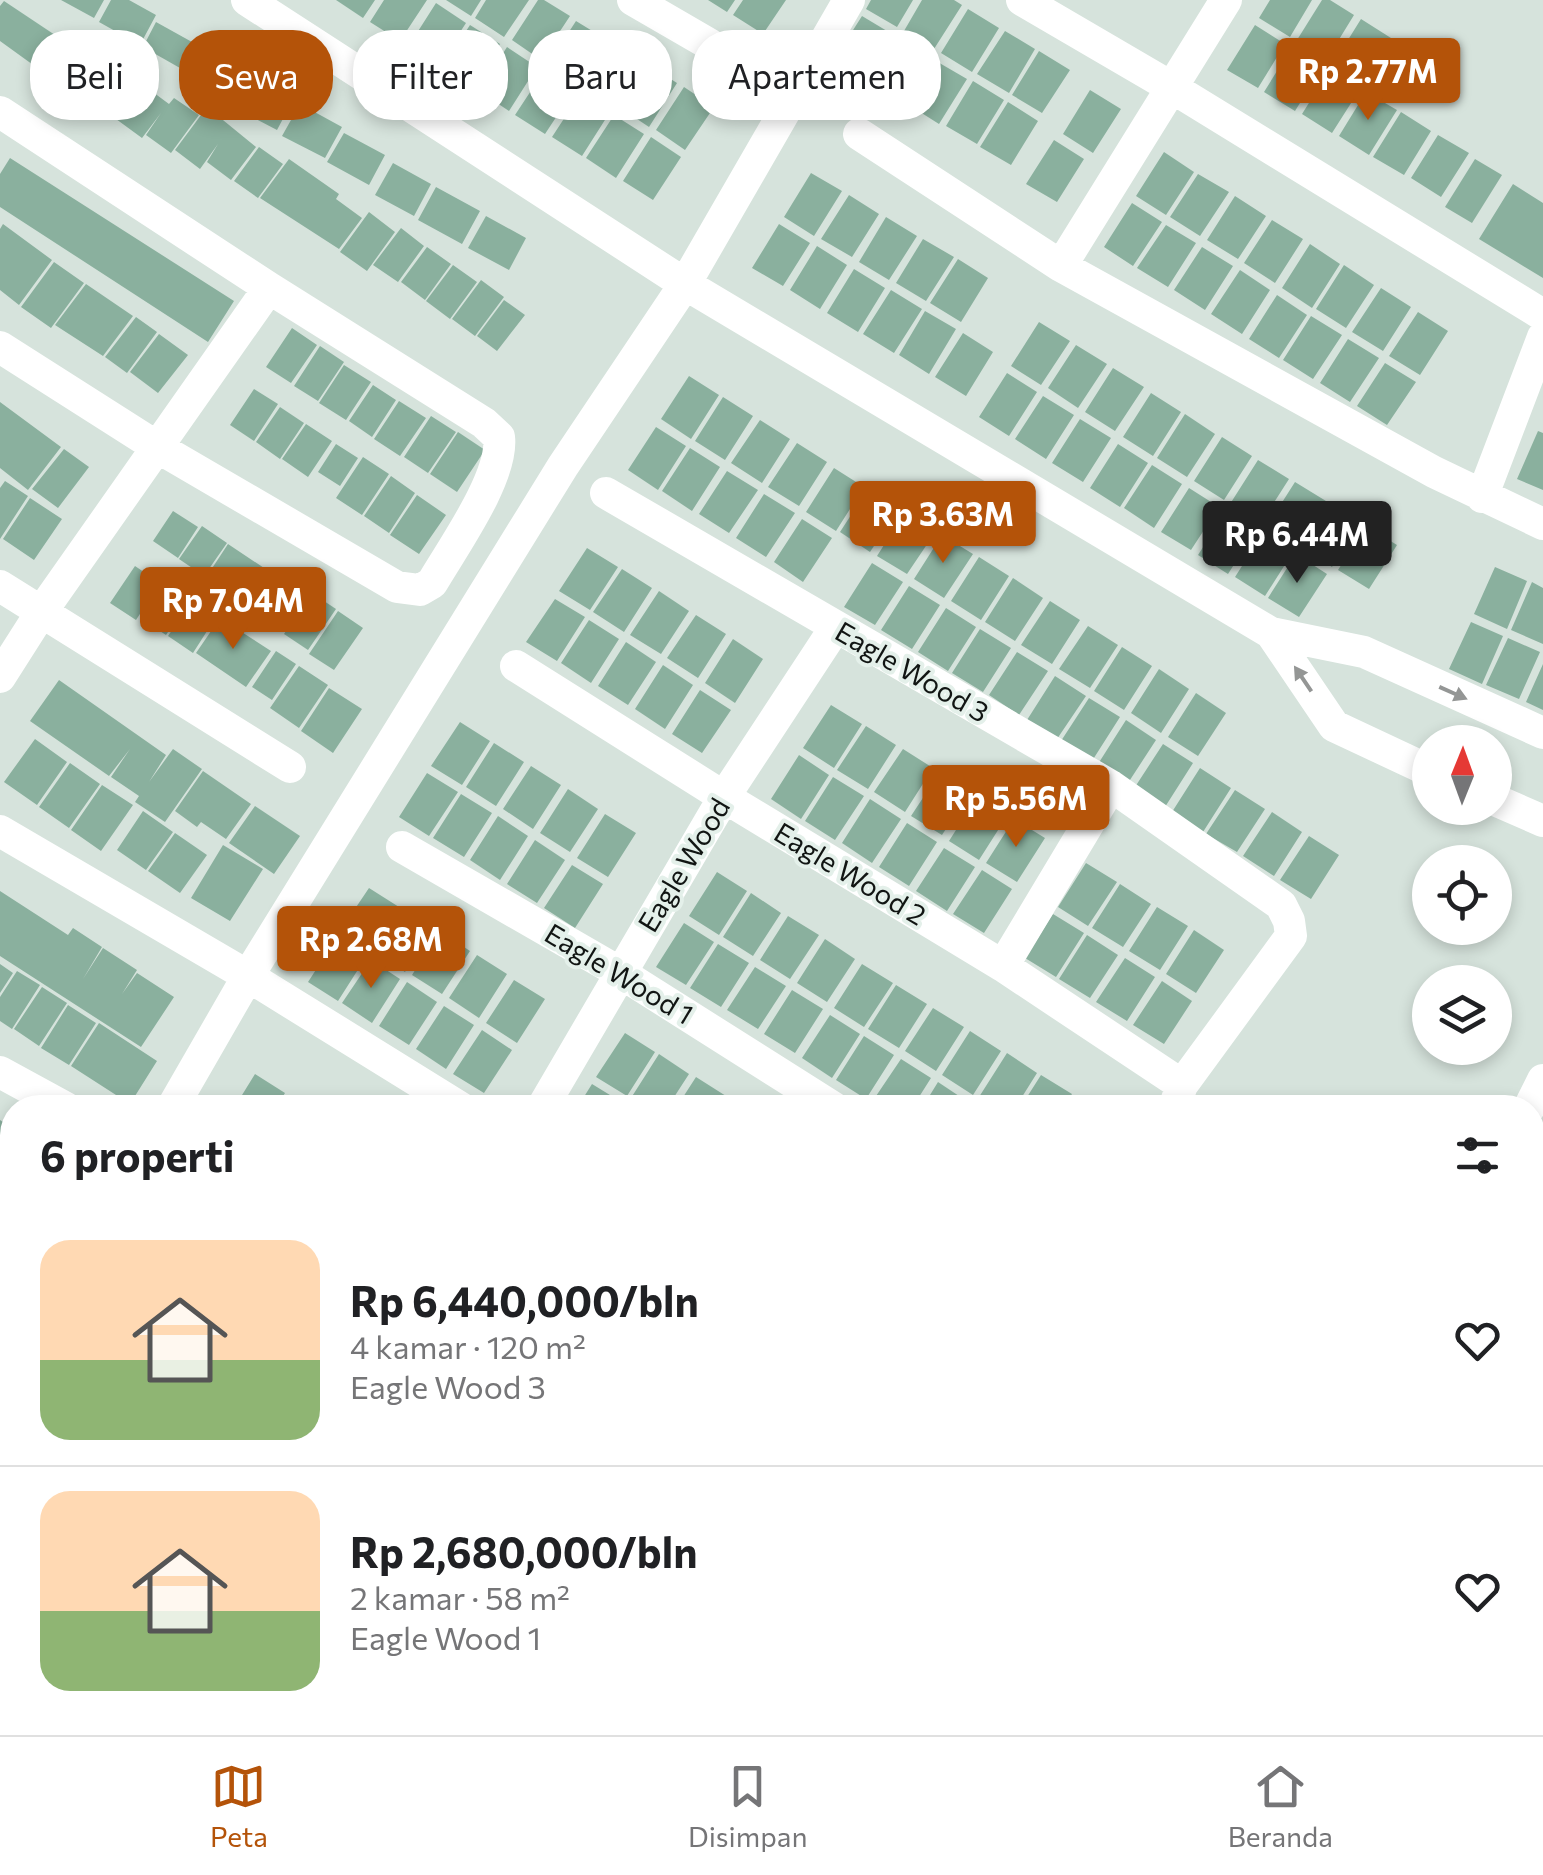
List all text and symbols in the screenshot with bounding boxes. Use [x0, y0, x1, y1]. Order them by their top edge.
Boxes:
chip: Beli [30, 30, 159, 120]
chip: Sewa [179, 30, 333, 120]
chip: Filter [353, 30, 508, 120]
chip: Baru [528, 30, 672, 120]
chip: Apartemen [692, 30, 941, 120]
pin: Rp 2.77M [1265, 38, 1471, 123]
text: Rp 2.77M [1298, 50, 1438, 90]
pin: Rp 3.63M [840, 481, 1046, 566]
text: Rp 3.63M [872, 493, 1014, 533]
pin: Rp 6.44M [1194, 501, 1400, 586]
text: Rp 6.44M [1225, 513, 1369, 553]
pin: Rp 7.04M [130, 567, 336, 652]
text: Rp 7.04M [162, 579, 304, 619]
street label: Eagle Wood 3 [830, 614, 995, 729]
one-way arrow [1294, 666, 1313, 693]
one-way arrow [1439, 684, 1468, 701]
north arrow [1412, 725, 1512, 825]
map controls [1412, 725, 1512, 1065]
pin: Rp 5.56M [913, 765, 1119, 850]
text: Rp 5.56M [944, 777, 1088, 817]
street label: Eagle Wood [630, 791, 736, 937]
street label: Eagle Wood 2 [769, 815, 932, 932]
button: locate [1412, 845, 1512, 945]
pin: Rp 2.68M [268, 906, 474, 991]
street label: Eagle Wood 1 [539, 916, 700, 1031]
text: Rp 2.68M [299, 918, 443, 958]
button: layers [1412, 965, 1512, 1065]
icon: filters [1450, 1128, 1505, 1183]
text: 6 properti [40, 1129, 234, 1181]
text: Rp 6,440,000/bln [350, 1274, 699, 1326]
icon: home [120, 1280, 240, 1400]
icon: heart [1450, 1313, 1505, 1368]
text: 4 kamar · 120 m² [350, 1326, 586, 1366]
text: Eagle Wood 3 [350, 1366, 546, 1406]
text: Rp 2,680,000/bln [350, 1525, 697, 1577]
icon: home [120, 1531, 240, 1651]
icon: heart [1450, 1564, 1505, 1619]
text: 2 kamar · 58 m² [350, 1577, 570, 1617]
text: Eagle Wood 1 [350, 1617, 541, 1657]
tab: Peta [210, 1759, 268, 1853]
tab: Disimpan [688, 1759, 807, 1853]
tab: Beranda [1228, 1759, 1333, 1853]

